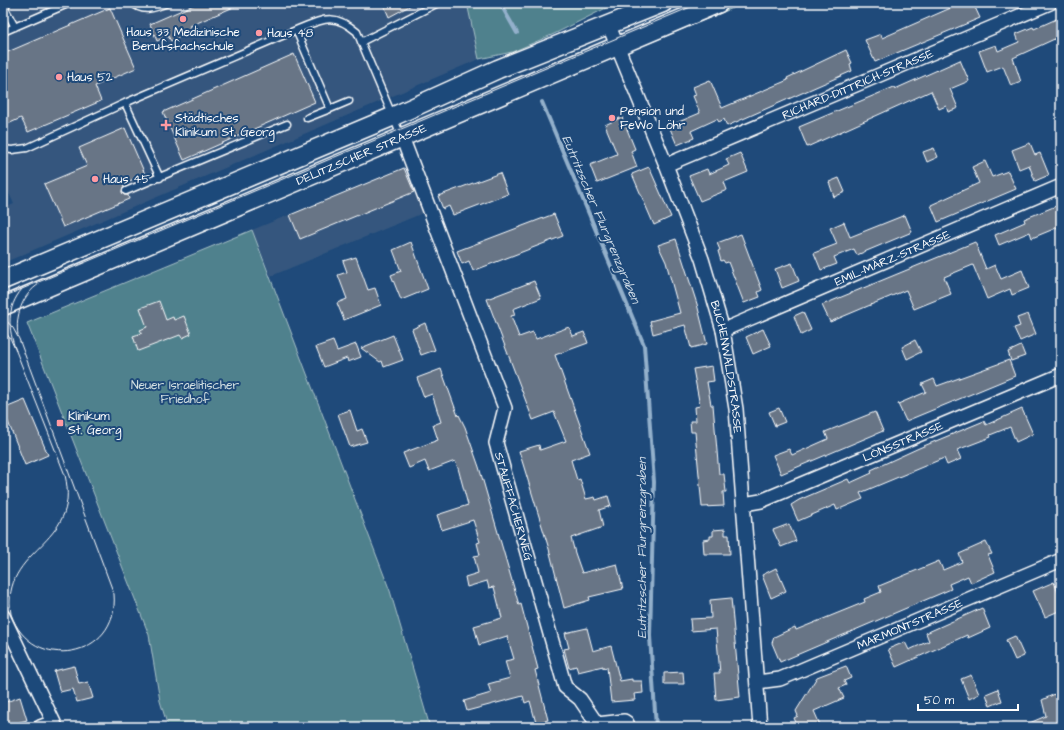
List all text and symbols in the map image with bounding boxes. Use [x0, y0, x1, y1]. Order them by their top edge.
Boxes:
marker: Haus 33 Medizinische Berufsfachschule [178, 14, 188, 24]
place label: Haus 33 Medizinische Berufsfachschule [126, 24, 240, 55]
place label: Haus 48 [267, 25, 313, 42]
marker: Haus 48 [254, 28, 264, 38]
street label: RICHARD-DITTRICH-STRASSE [780, 45, 936, 124]
place label: Haus 52 [67, 69, 113, 86]
marker: Haus 52 [54, 72, 64, 82]
place label: Pension und FeWo Löhr [620, 103, 686, 134]
place label: Städtisches Klinikum St. Georg [175, 110, 275, 142]
marker: Pension und FeWo Löhr [607, 113, 617, 123]
marker: Städtisches Klinikum St. Georg [160, 119, 172, 131]
street label: DELITZSCHER STRASSE [294, 120, 429, 190]
water label: Eutritzscher Flurgrenzgraben [557, 133, 645, 308]
place label: Haus 45 [103, 171, 150, 188]
marker: Haus 45 [90, 174, 100, 184]
street label: EMIL-MÄRZ-STRASSE [832, 226, 953, 291]
street label: BUCHENWALDSTRASSE [706, 299, 746, 434]
park label: Neuer Israelitischer Friedhof [131, 377, 239, 408]
place label: Klinikum St. Georg [68, 408, 121, 440]
marker: Klinikum St. Georg [55, 418, 65, 428]
street label: LÖNSSTRASSE [860, 418, 946, 466]
street label: STAUFFACHERWEG [490, 450, 537, 564]
water label: Eutritzscher Flurgrenzgraben [633, 456, 652, 638]
street label: MARMONTSTRASSE [854, 595, 965, 654]
scale bar [918, 686, 1018, 712]
text: 50 m [924, 692, 955, 709]

